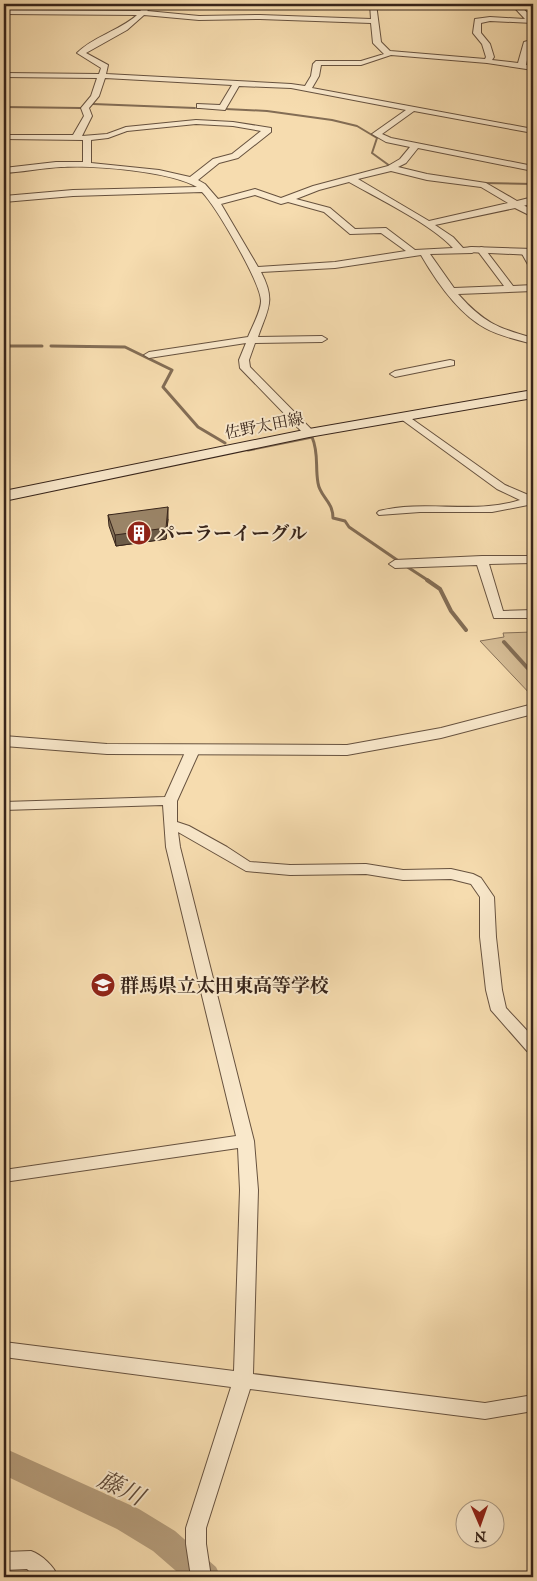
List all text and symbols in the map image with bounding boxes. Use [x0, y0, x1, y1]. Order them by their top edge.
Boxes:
street label: 佐野太田線 [223, 410, 306, 444]
building icon: パーラーイーグル [126, 520, 152, 546]
place label: パーラーイーグル [156, 523, 307, 547]
school or university icon: 群馬県立太田東高等学校 [90, 972, 116, 998]
place label: 群馬県立太田東高等学校 [120, 975, 329, 999]
water label: 藤川 [92, 1465, 151, 1515]
north arrow [454, 1498, 504, 1548]
text: N [474, 1527, 488, 1545]

